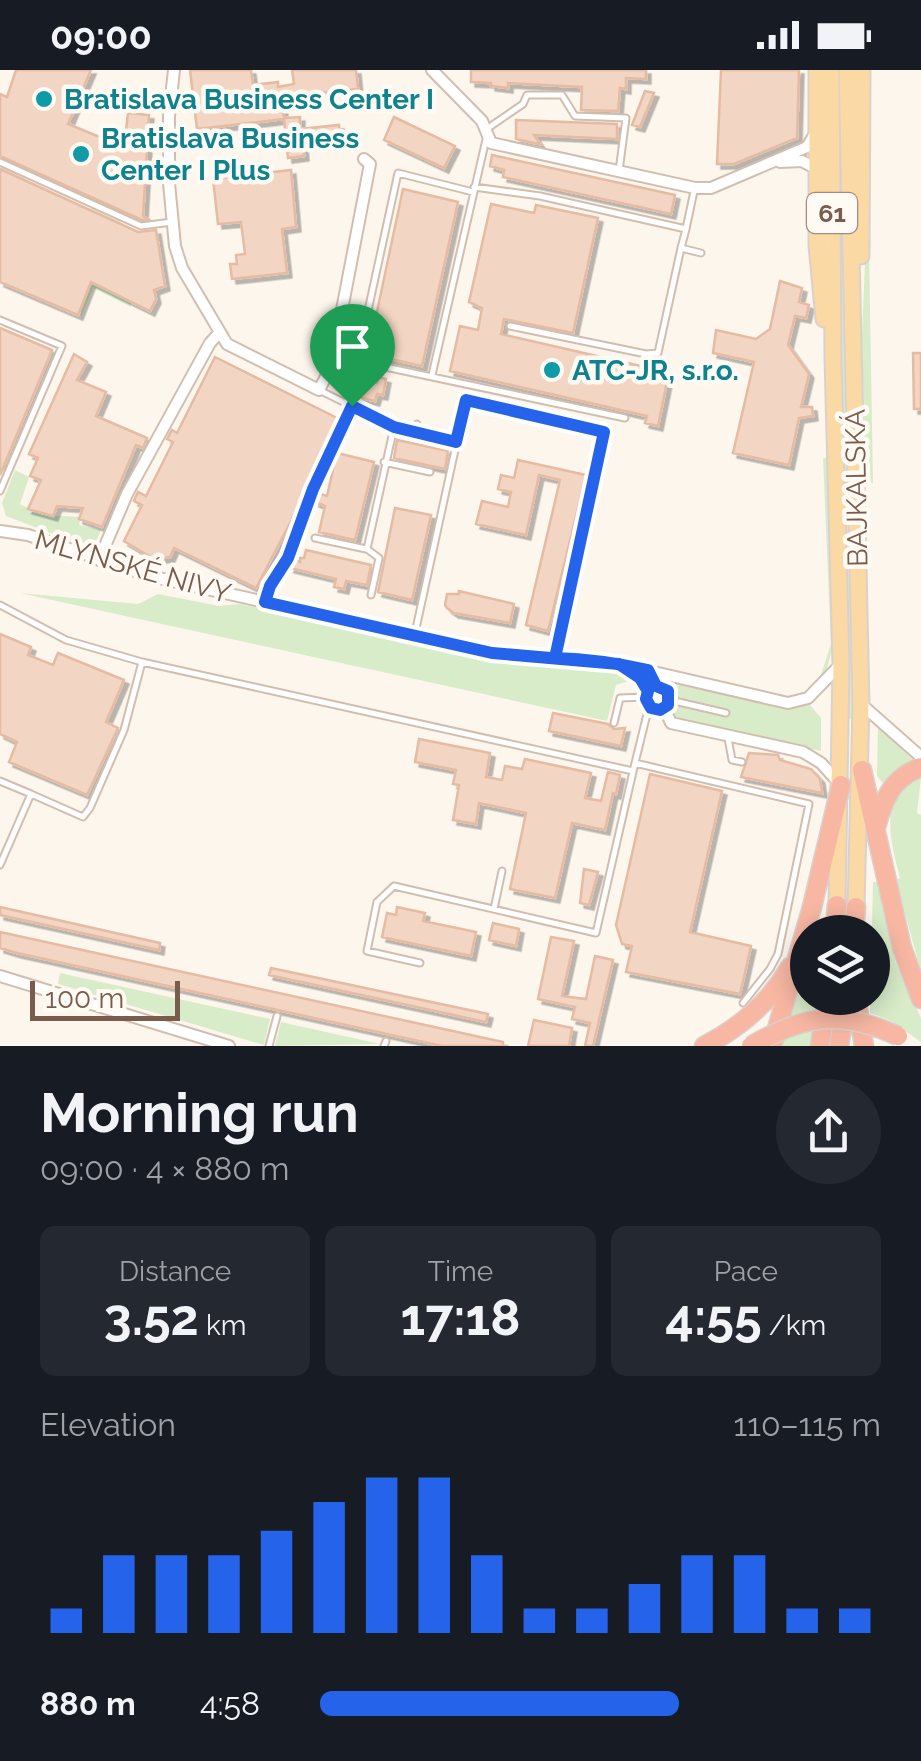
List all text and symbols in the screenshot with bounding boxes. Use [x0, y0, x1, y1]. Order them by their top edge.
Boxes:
text: 09:00 [50, 13, 152, 58]
place label: Bratislava Business Center I [64, 83, 434, 116]
marker: Bratislava Business Center I [33, 88, 55, 110]
place label: Bratislava Business Center I Plus [101, 122, 359, 187]
marker: Bratislava Business Center I Plus [70, 143, 92, 165]
road number: 61 [807, 193, 857, 233]
pin [310, 304, 395, 407]
icon: arrive [325, 319, 380, 374]
place label: ATC-JR, s.r.o. [572, 354, 739, 387]
marker: ATC-JR, s.r.o. [541, 359, 563, 381]
street label: BAJKALSKÁ [839, 409, 874, 567]
street label: MLYNSKÉ NIVY [31, 523, 235, 610]
map controls [790, 915, 890, 1015]
button: layers [790, 915, 890, 1015]
scale bar [30, 976, 180, 1020]
text: 100 m [45, 982, 124, 1015]
button: share [776, 1079, 881, 1184]
text: Morning run [40, 1080, 359, 1145]
text: 09:00 · 4 × 880 m [40, 1150, 289, 1187]
text: Distance [119, 1255, 231, 1288]
text: Time [428, 1255, 493, 1288]
text: Pace [714, 1255, 778, 1288]
text: 3.52 [104, 1288, 199, 1347]
text: 17:18 [400, 1288, 520, 1347]
text: 4:55 [665, 1288, 762, 1347]
text: km [199, 1309, 247, 1342]
text: /km [762, 1309, 826, 1342]
text: Elevation [40, 1406, 176, 1443]
text: 110–115 m [734, 1406, 881, 1443]
text: 880 m [40, 1685, 136, 1722]
text: 4:58 [200, 1685, 260, 1722]

